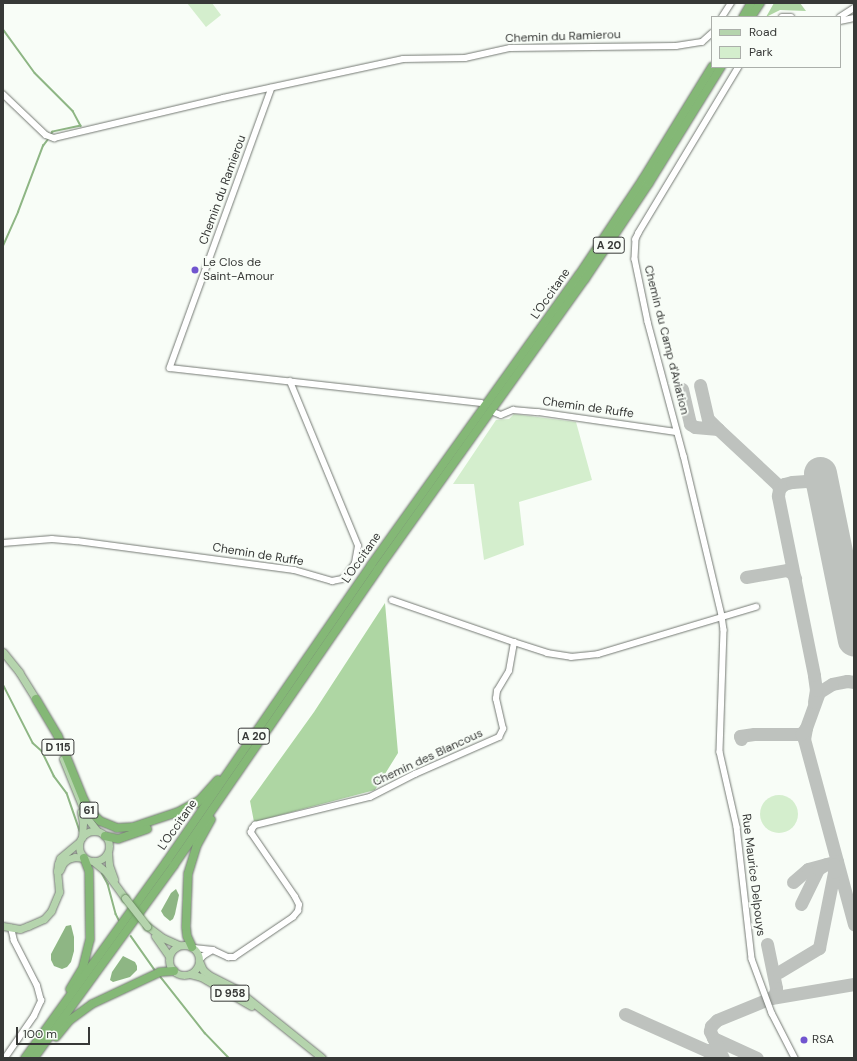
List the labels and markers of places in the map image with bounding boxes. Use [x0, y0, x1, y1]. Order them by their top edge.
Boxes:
place label: Le Clos de Saint-Amour [203, 256, 274, 284]
marker: Le Clos de Saint-Amour [190, 265, 200, 275]
place label: RSA [812, 1033, 834, 1047]
marker: RSA [799, 1035, 809, 1045]

